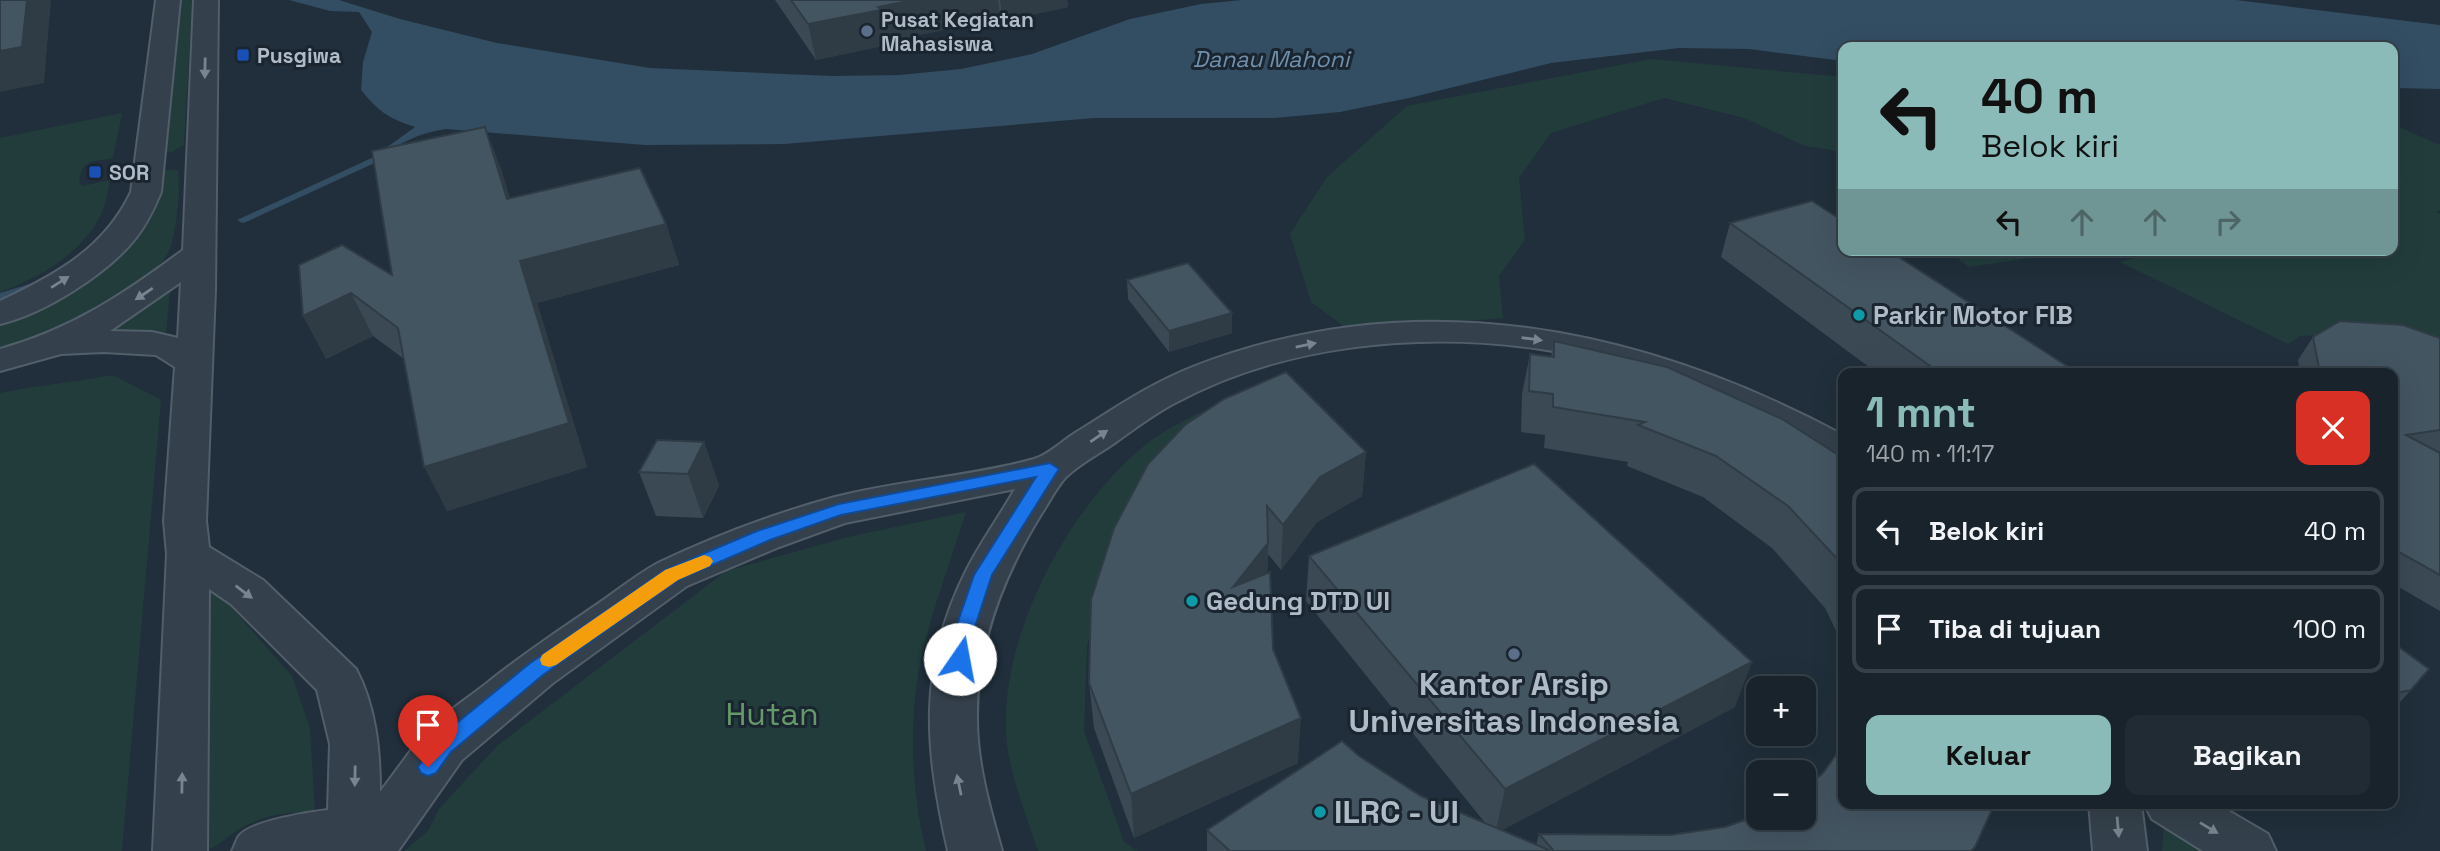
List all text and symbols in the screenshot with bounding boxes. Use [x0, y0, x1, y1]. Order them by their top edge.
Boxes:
place label: Pusat Kegiatan Mahasiswa [881, 6, 1034, 57]
marker: Pusat Kegiatan Mahasiswa [859, 23, 875, 39]
place label: Pusgiwa [257, 42, 341, 69]
water label: Danau Mahoni [1193, 44, 1352, 74]
marker: Pusgiwa [235, 47, 251, 63]
one-way arrow [199, 57, 211, 79]
text: 40 m [1981, 65, 2098, 127]
icon: left [1866, 70, 1957, 161]
text: Belok kiri [1981, 126, 2119, 166]
place label: SOR [109, 159, 149, 186]
marker: SOR [87, 164, 103, 180]
icon: left [1990, 203, 2028, 241]
icon: ahead [2063, 203, 2101, 241]
icon: ahead [2136, 203, 2174, 241]
icon: right [2209, 203, 2247, 241]
one-way arrow [50, 276, 70, 289]
one-way arrow [135, 287, 153, 301]
place label: Parkir Motor FIB [1873, 298, 2073, 332]
marker: Parkir Motor FIB [1851, 307, 1867, 323]
one-way arrow [1521, 333, 1543, 344]
one-way arrow [1295, 340, 1317, 351]
text: 1 mnt [1866, 386, 1976, 439]
button: close [2296, 391, 2370, 465]
one-way arrow [1090, 429, 1108, 443]
text: 140 m · 11:17 [1866, 439, 1994, 469]
icon: left [1870, 512, 1908, 550]
text: Belok kiri [1929, 514, 2044, 548]
text: 40 m [2304, 514, 2366, 548]
one-way arrow [235, 584, 253, 599]
place label: Gedung DTD UI [1206, 584, 1390, 618]
marker: Gedung DTD UI [1184, 593, 1200, 609]
icon: arrive [1870, 610, 1908, 648]
text: Tiba di tujuan [1929, 612, 2101, 646]
text: 100 m [2293, 612, 2366, 646]
position arrow [923, 622, 997, 696]
marker: Kantor Arsip Universitas Indonesia [1506, 646, 1522, 662]
place label: Kantor Arsip Universitas Indonesia [1349, 664, 1679, 741]
map controls [1746, 676, 1816, 830]
button: + [1746, 676, 1816, 746]
park label: Hutan [725, 694, 819, 734]
pin [398, 695, 458, 767]
icon: arrive [409, 706, 447, 744]
button: Keluar [1866, 715, 2111, 795]
button: Bagikan [2125, 715, 2370, 795]
button: − [1746, 760, 1816, 830]
one-way arrow [349, 766, 361, 788]
one-way arrow [176, 772, 188, 794]
one-way arrow [953, 774, 964, 796]
place label: ILRC - UI [1334, 792, 1459, 832]
marker: ILRC - UI [1312, 804, 1328, 820]
one-way arrow [2113, 816, 2124, 838]
one-way arrow [2200, 821, 2219, 834]

